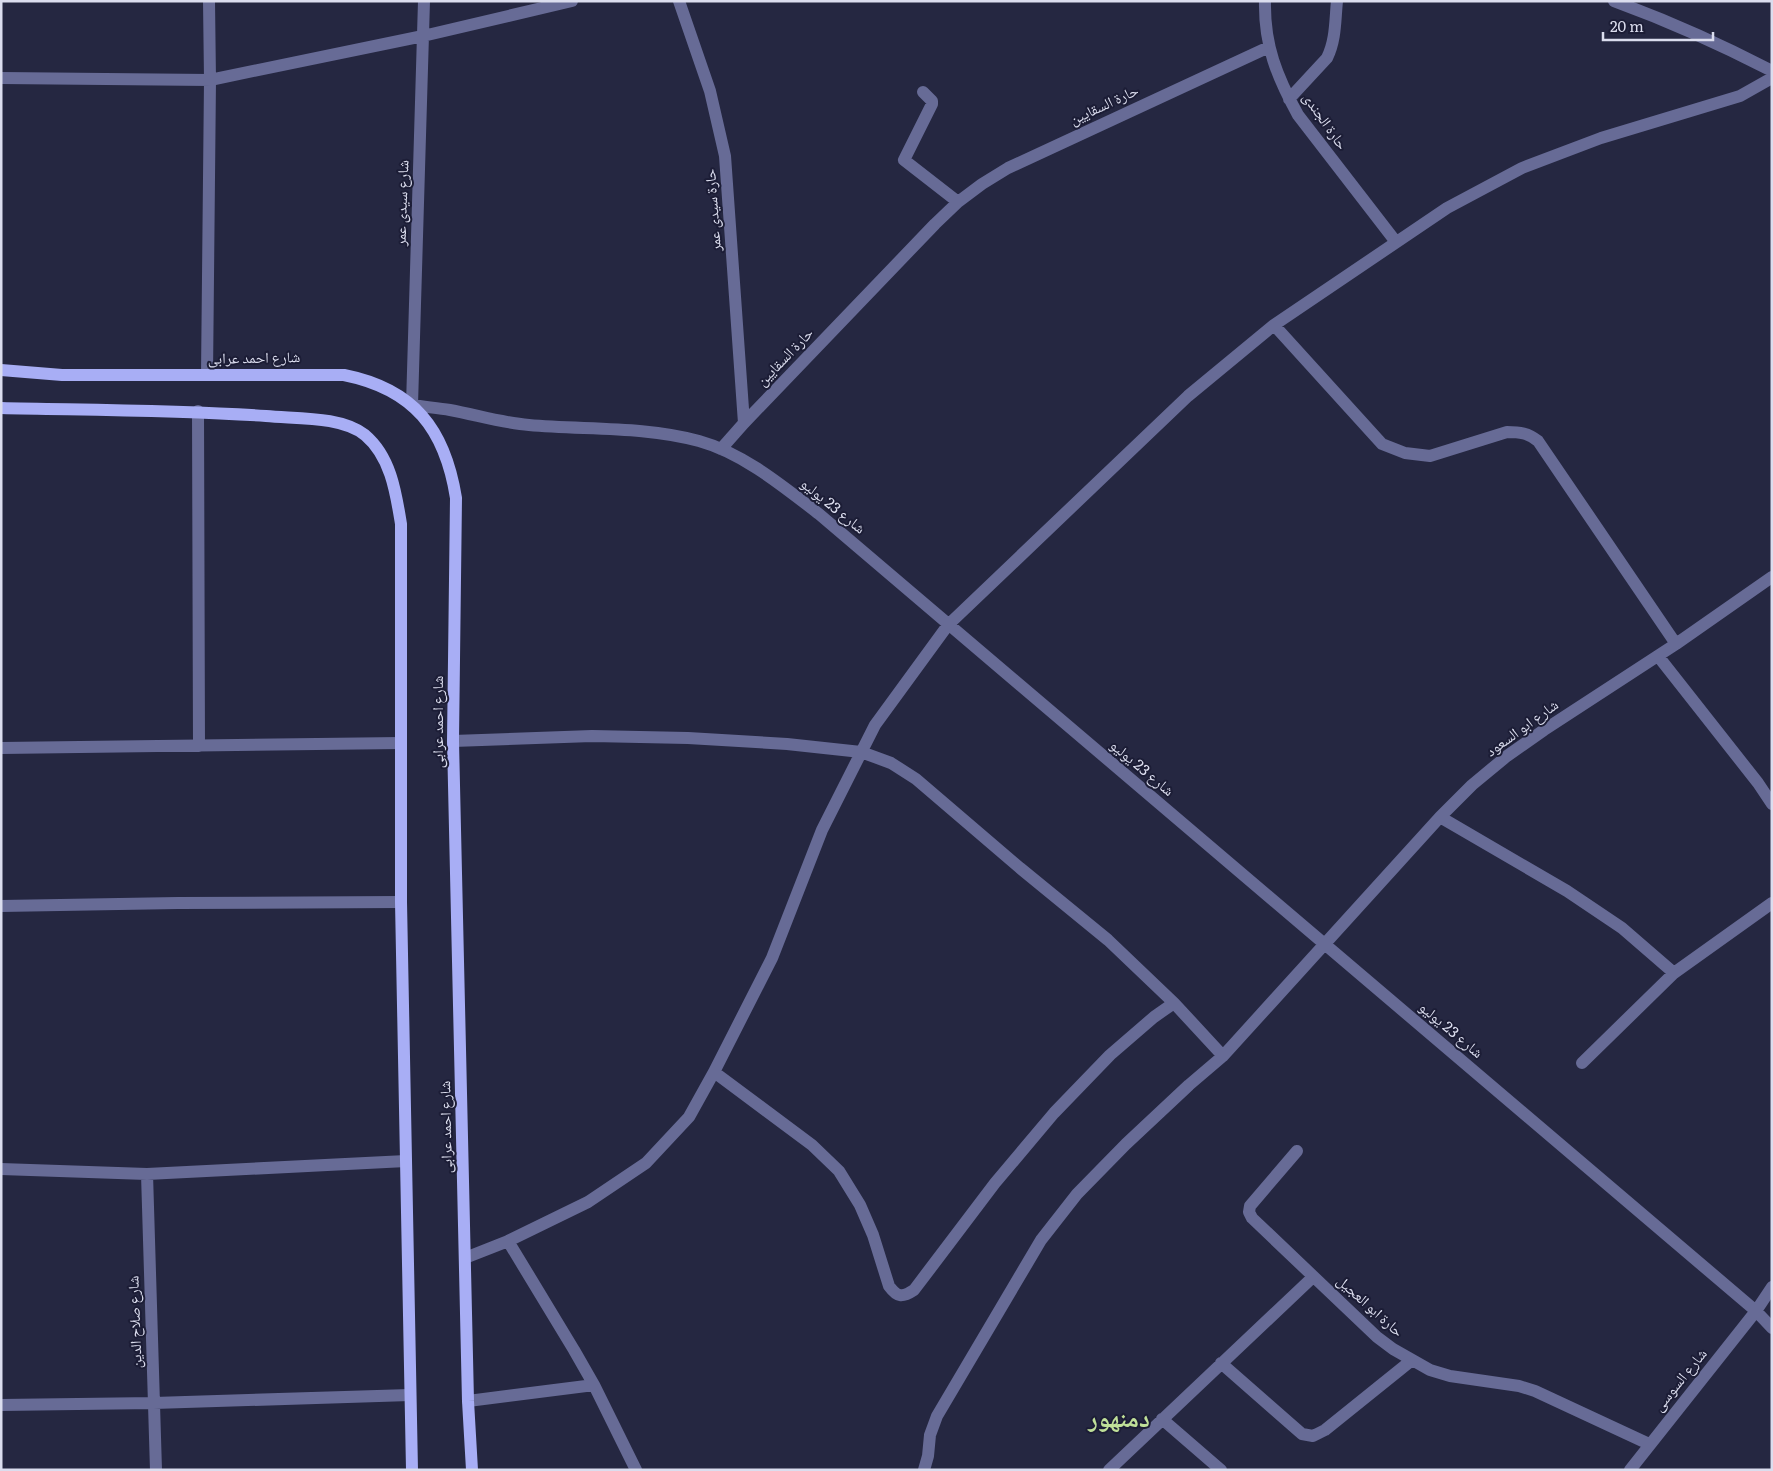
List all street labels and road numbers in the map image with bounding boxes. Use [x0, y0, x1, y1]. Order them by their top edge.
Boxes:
street label: حارة السقايين [1065, 77, 1142, 130]
street label: حارة الجندى [1298, 87, 1355, 154]
street label: شارع سيدى عمر [387, 159, 413, 247]
street label: حارة سيدى عمر [697, 168, 726, 253]
street label: حارة السقايين [750, 321, 818, 391]
street label: شارع احمد عرابى [207, 344, 301, 369]
street label: شارع 23 يوليو [796, 471, 872, 538]
street label: شارع احمد عرابى [425, 676, 448, 768]
street label: شارع ابو السعود [1480, 692, 1563, 761]
street label: شارع 23 يوليو [1106, 733, 1180, 801]
street label: شارع 23 يوليو [1415, 995, 1489, 1063]
street label: شارع احمد عرابى [432, 1080, 457, 1174]
street label: حارة ابو العجيل [1332, 1269, 1410, 1342]
street label: شارع صلاح الدين [120, 1275, 147, 1369]
street label: شارع السوسى [1646, 1342, 1712, 1416]

